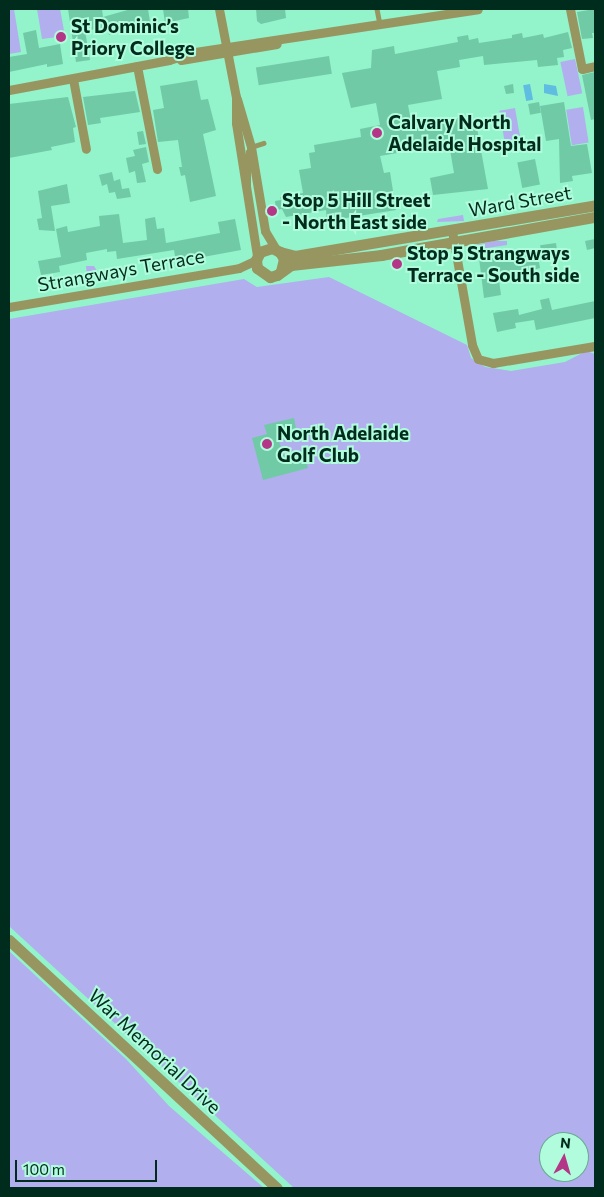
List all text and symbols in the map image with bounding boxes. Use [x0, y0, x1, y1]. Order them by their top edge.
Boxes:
place label: St Dominic’s Priory College [71, 15, 195, 59]
marker: St Dominic’s Priory College [55, 31, 67, 43]
place label: Calvary North Adelaide Hospital [388, 111, 542, 155]
marker: Calvary North Adelaide Hospital [370, 126, 384, 140]
street label: Ward Street [467, 181, 573, 221]
place label: Stop 5 Hill Street - North East side [282, 189, 430, 233]
marker: Stop 5 Hill Street - North East side [266, 205, 278, 217]
place label: Stop 5 Strangways Terrace - South side [407, 242, 579, 286]
street label: Strangways Terrace [36, 244, 206, 296]
marker: Stop 5 Strangways Terrace - South side [391, 258, 403, 270]
place label: North Adelaide Golf Club [277, 422, 409, 466]
marker: North Adelaide Golf Club [261, 438, 273, 450]
street label: War Memorial Drive [84, 984, 226, 1118]
north arrow [539, 1132, 589, 1182]
text: N [559, 1134, 572, 1152]
scale bar [18, 1150, 160, 1182]
text: 100 m [23, 1160, 65, 1178]

